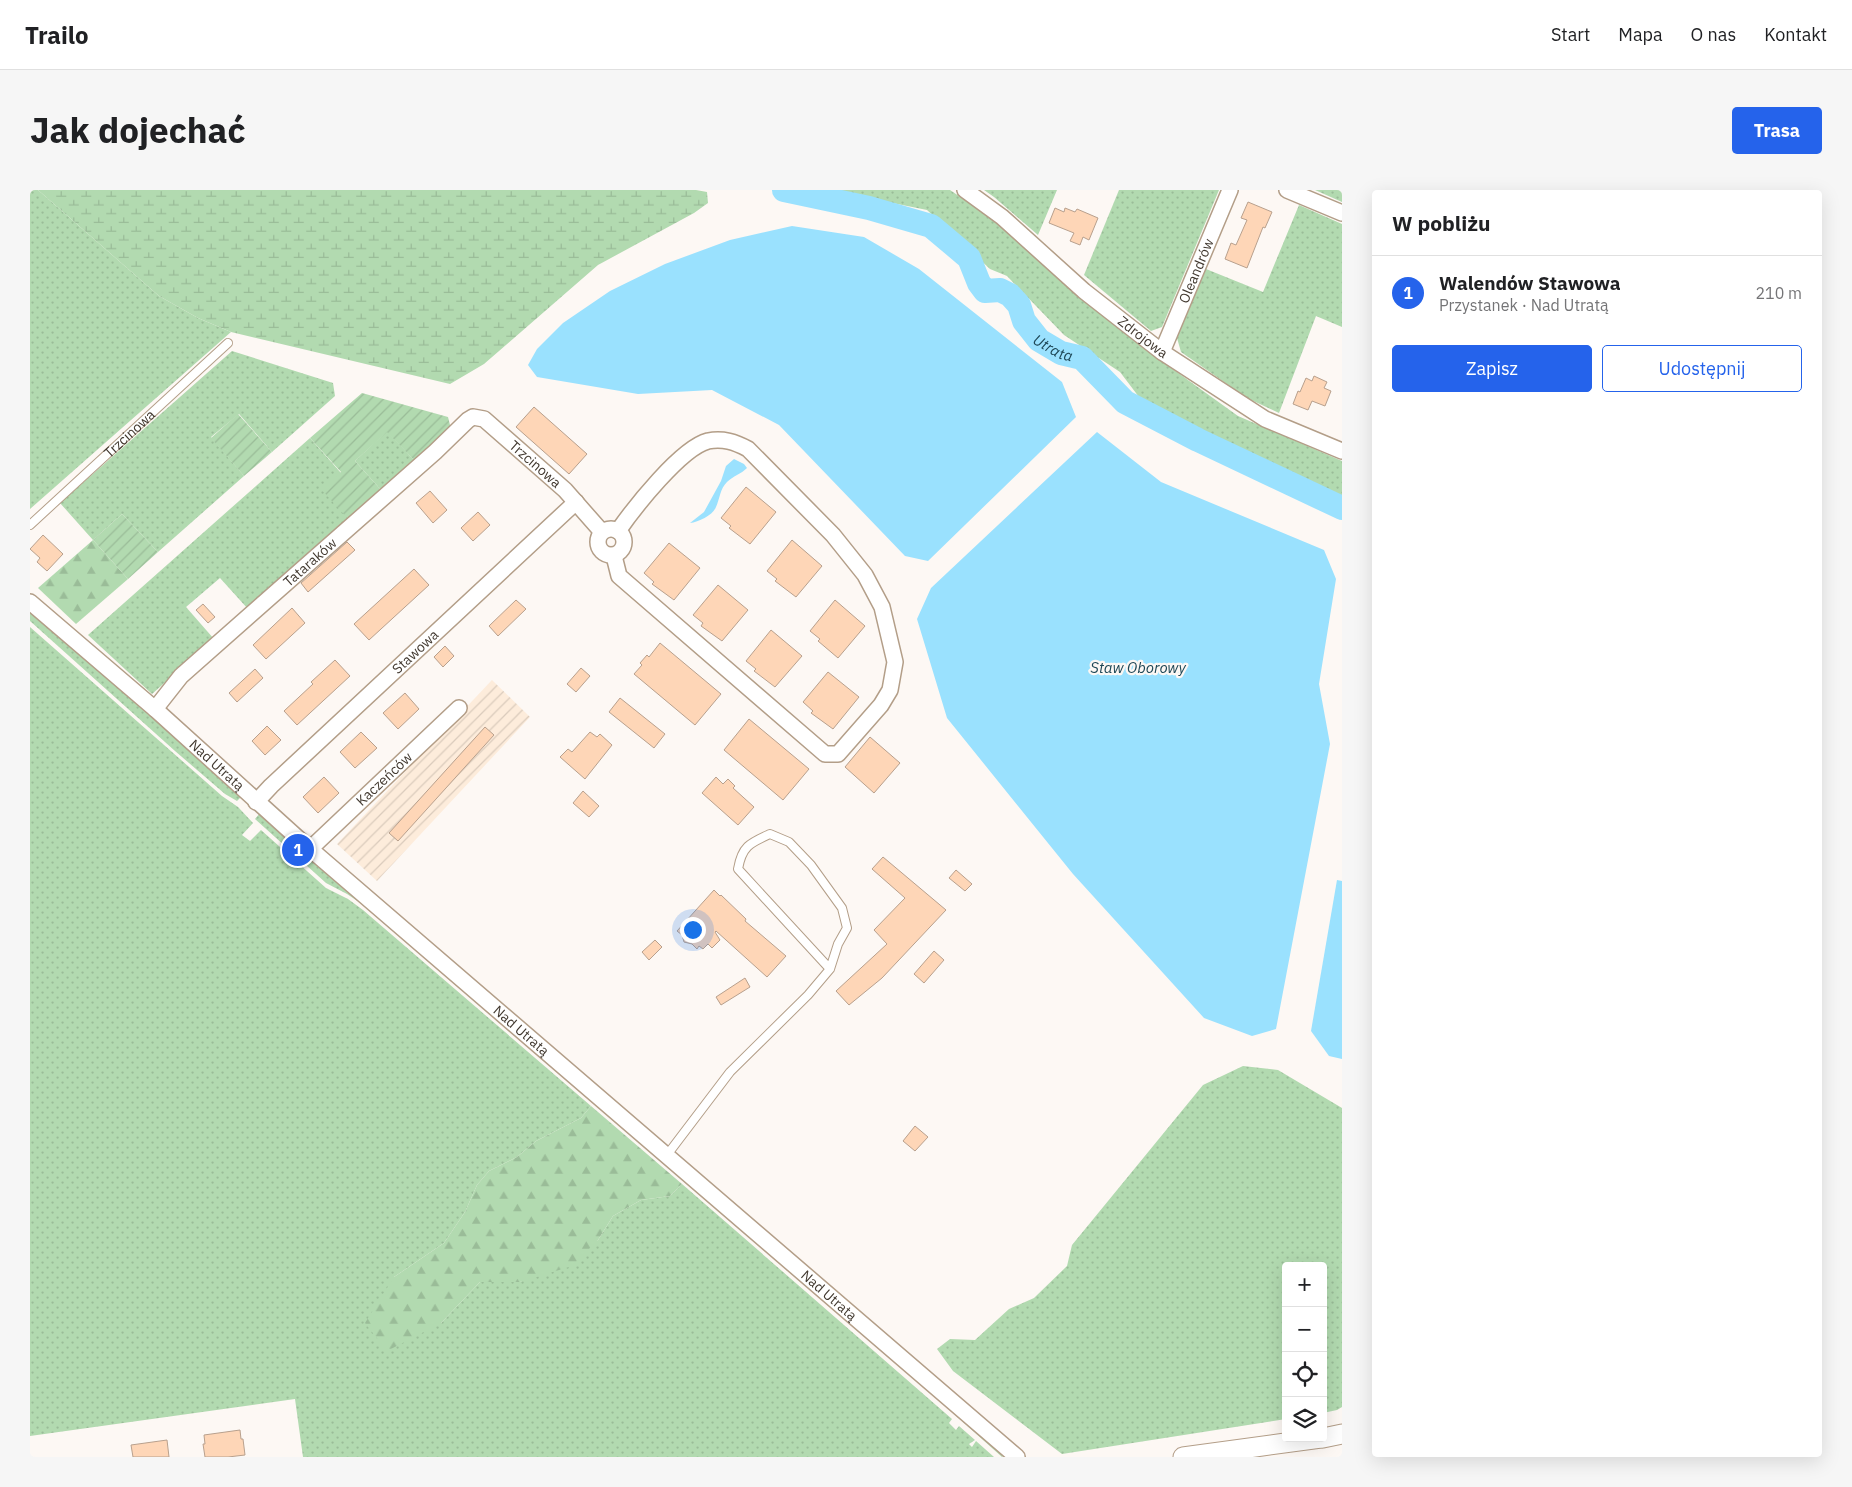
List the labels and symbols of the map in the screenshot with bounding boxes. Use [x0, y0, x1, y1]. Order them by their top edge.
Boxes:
street label: Oleandrów [1174, 236, 1218, 306]
street label: Zdrojowa [1114, 312, 1172, 363]
water label: Utrata [1030, 329, 1075, 365]
street label: Trzcinowa [100, 405, 159, 462]
street label: Trzcinowa [506, 436, 566, 492]
street label: Tataraków [280, 534, 341, 591]
street label: Stawowa [388, 625, 443, 678]
water label: Staw Oborowy [1090, 658, 1186, 677]
street label: Nad Utratą [186, 735, 249, 795]
street label: Kaczeńców [352, 748, 416, 810]
pin: 1 [282, 831, 314, 869]
your location [680, 917, 706, 943]
street label: Nad Utratą [490, 1001, 553, 1060]
street label: Nad Utratą [797, 1266, 861, 1325]

